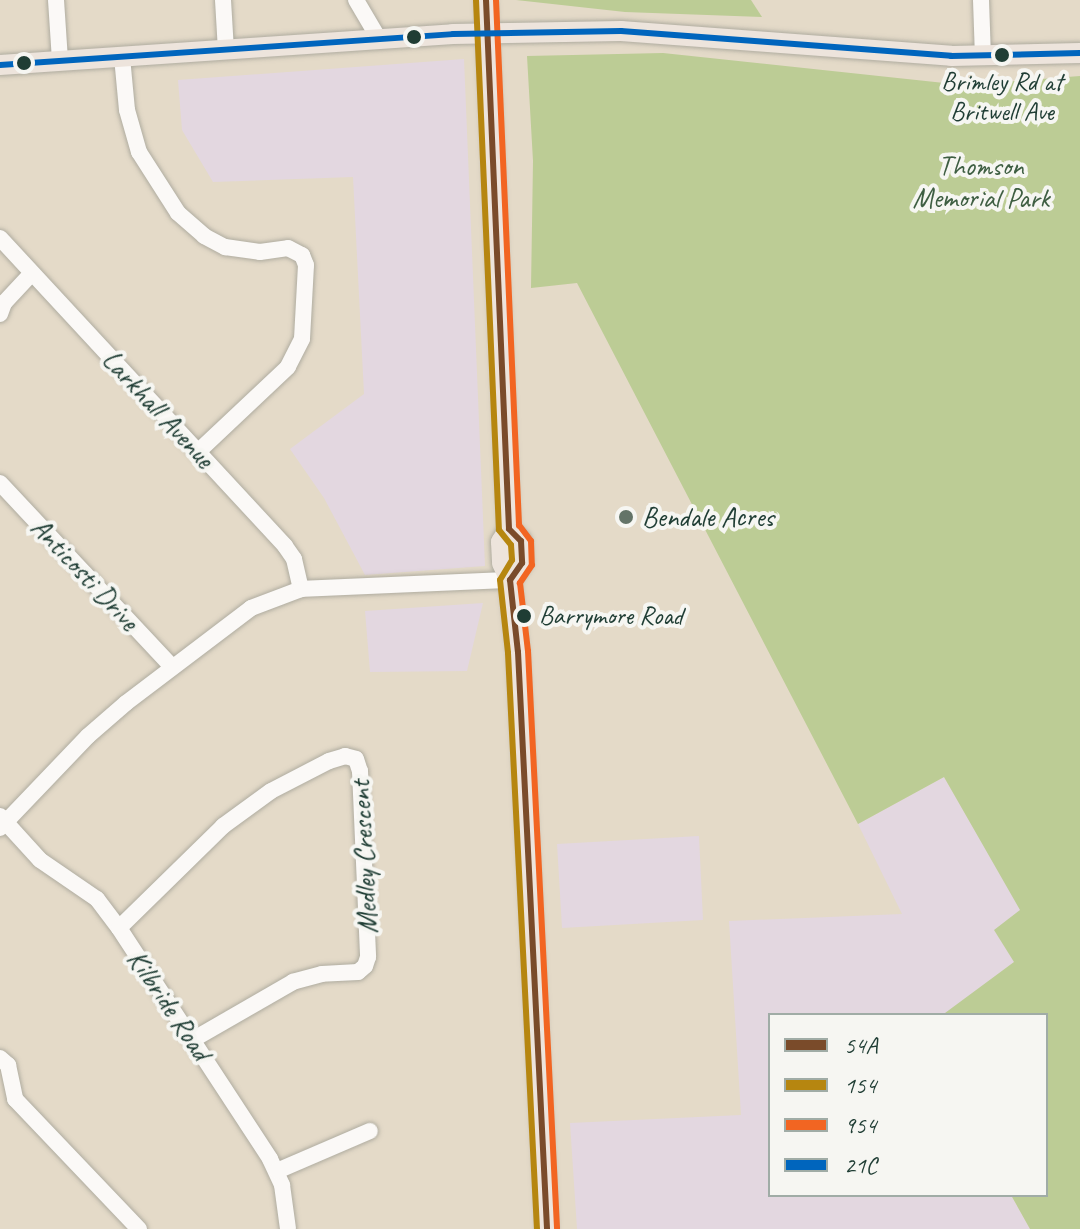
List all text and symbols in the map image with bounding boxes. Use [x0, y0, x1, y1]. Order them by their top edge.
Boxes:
unlabelled marker [406, 29, 422, 45]
marker: Brimley Rd at Britwell Ave [994, 47, 1010, 63]
unlabelled marker [16, 55, 32, 71]
place label: Brimley Rd at Britwell Ave [941, 66, 1063, 128]
park label: Thomson Memorial Park [912, 149, 1050, 215]
street label: Larkhall Avenue [95, 343, 221, 475]
place label: Bendale Acres [642, 500, 774, 534]
marker: Bendale Acres [617, 508, 635, 526]
street label: Anticosti Drive [24, 510, 146, 638]
place label: Barrymore Road [539, 600, 683, 632]
marker: Barrymore Road [516, 608, 532, 624]
street label: Medley Crescent [343, 779, 385, 935]
street label: Kilbride Road [120, 944, 218, 1066]
legend [768, 1013, 1048, 1197]
text: 54A [844, 1030, 878, 1060]
text: 154 [844, 1070, 876, 1100]
text: 954 [844, 1110, 876, 1140]
text: 21C [844, 1150, 877, 1180]

